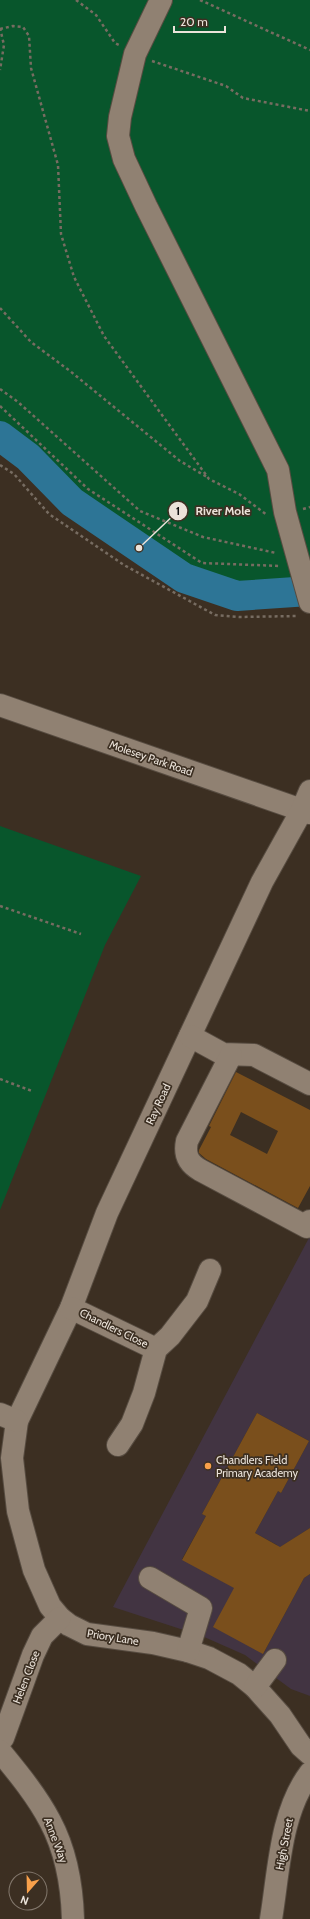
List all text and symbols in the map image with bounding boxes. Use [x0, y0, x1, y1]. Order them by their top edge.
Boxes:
scale bar [174, 8, 225, 34]
text: 20 m [180, 14, 208, 29]
callout: River Mole [168, 499, 259, 523]
text: 1 [176, 503, 180, 518]
text: River Mole [196, 503, 250, 518]
street label: Molesey Park Road [107, 737, 195, 779]
street label: Ray Road [142, 1081, 174, 1127]
street label: Chandlers Close [77, 1305, 151, 1351]
place label: Chandlers Field Primary Academy [216, 1453, 299, 1480]
marker: Chandlers Field Primary Academy [203, 1461, 213, 1471]
street label: Priory Lane [86, 1626, 140, 1648]
street label: Helen Close [10, 1648, 43, 1705]
street label: Anne Way [41, 1815, 71, 1865]
street label: High Street [272, 1817, 296, 1871]
north arrow [8, 1871, 48, 1911]
text: N [19, 1892, 31, 1908]

